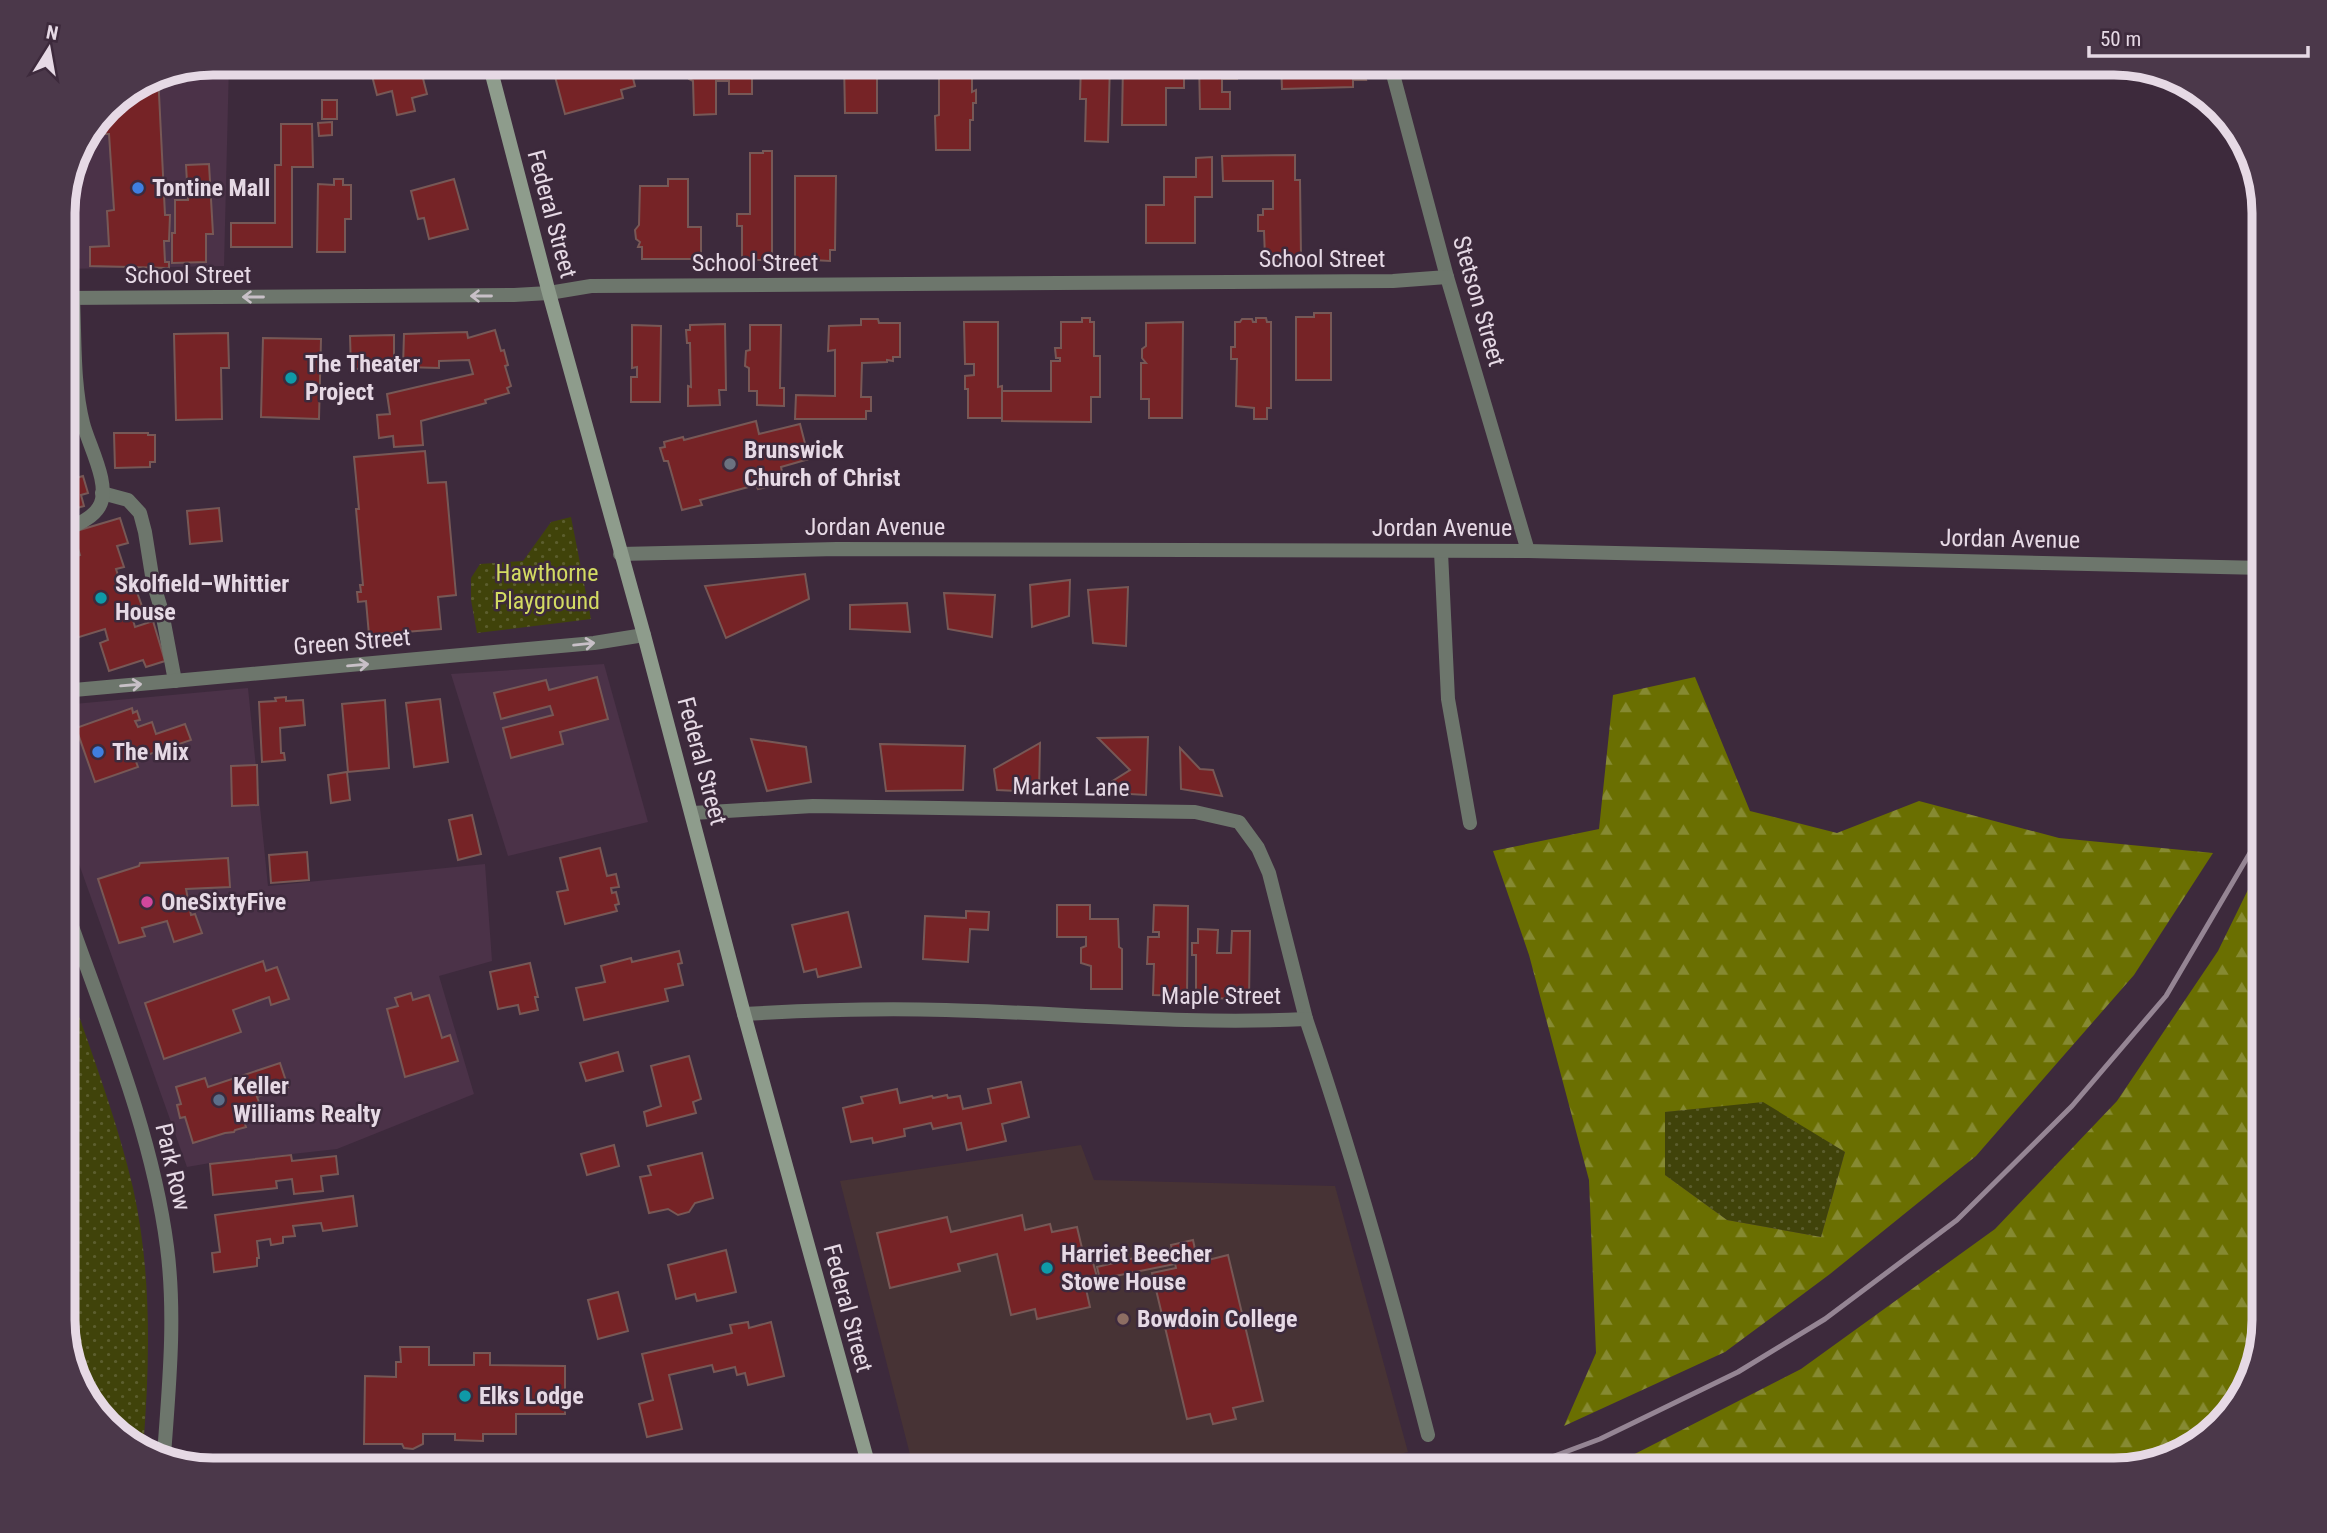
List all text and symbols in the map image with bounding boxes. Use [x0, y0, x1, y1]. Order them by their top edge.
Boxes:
north arrow [14, 14, 84, 84]
scale bar [2089, 14, 2308, 58]
text: N [44, 20, 60, 45]
text: 50 m [2100, 27, 2141, 51]
street label: Federal Street [521, 147, 583, 281]
place label: Tontine Mall [152, 174, 270, 202]
marker: Tontine Mall [130, 180, 146, 196]
street label: Stetson Street [1447, 233, 1511, 369]
street label: School Street [1259, 245, 1385, 273]
street label: School Street [692, 249, 818, 277]
street label: School Street [125, 261, 251, 289]
one-way arrow [470, 289, 493, 303]
one-way arrow [242, 290, 265, 304]
place label: The Theater Project [305, 350, 421, 406]
marker: The Theater Project [283, 370, 299, 386]
place label: Brunswick Church of Christ [744, 436, 900, 492]
marker: Brunswick Church of Christ [722, 456, 738, 472]
street label: Jordan Avenue [805, 513, 945, 541]
street label: Jordan Avenue [1372, 514, 1512, 542]
street label: Jordan Avenue [1940, 524, 2080, 554]
park label: Hawthorne Playground [494, 559, 600, 615]
place label: Skolfield–Whittier House [115, 570, 289, 626]
marker: Skolfield–Whittier House [93, 590, 109, 606]
street label: Green Street [292, 623, 412, 661]
one-way arrow [573, 637, 595, 650]
one-way arrow [346, 658, 369, 671]
one-way arrow [119, 678, 142, 691]
street label: Federal Street [671, 694, 733, 828]
place label: The Mix [112, 738, 189, 766]
marker: The Mix [90, 744, 106, 760]
street label: Market Lane [1012, 772, 1130, 802]
place label: OneSixtyFive [161, 888, 286, 916]
marker: OneSixtyFive [139, 894, 155, 910]
street label: Maple Street [1161, 982, 1281, 1010]
place label: Keller Williams Realty [233, 1072, 381, 1128]
marker: Keller Williams Realty [211, 1092, 227, 1108]
street label: Park Row [149, 1121, 197, 1213]
place label: Harriet Beecher Stowe House [1061, 1240, 1212, 1296]
street label: Federal Street [817, 1241, 879, 1375]
marker: Harriet Beecher Stowe House [1039, 1260, 1055, 1276]
place label: Bowdoin College [1137, 1305, 1298, 1333]
marker: Bowdoin College [1115, 1311, 1131, 1327]
place label: Elks Lodge [479, 1382, 584, 1410]
marker: Elks Lodge [457, 1388, 473, 1404]

